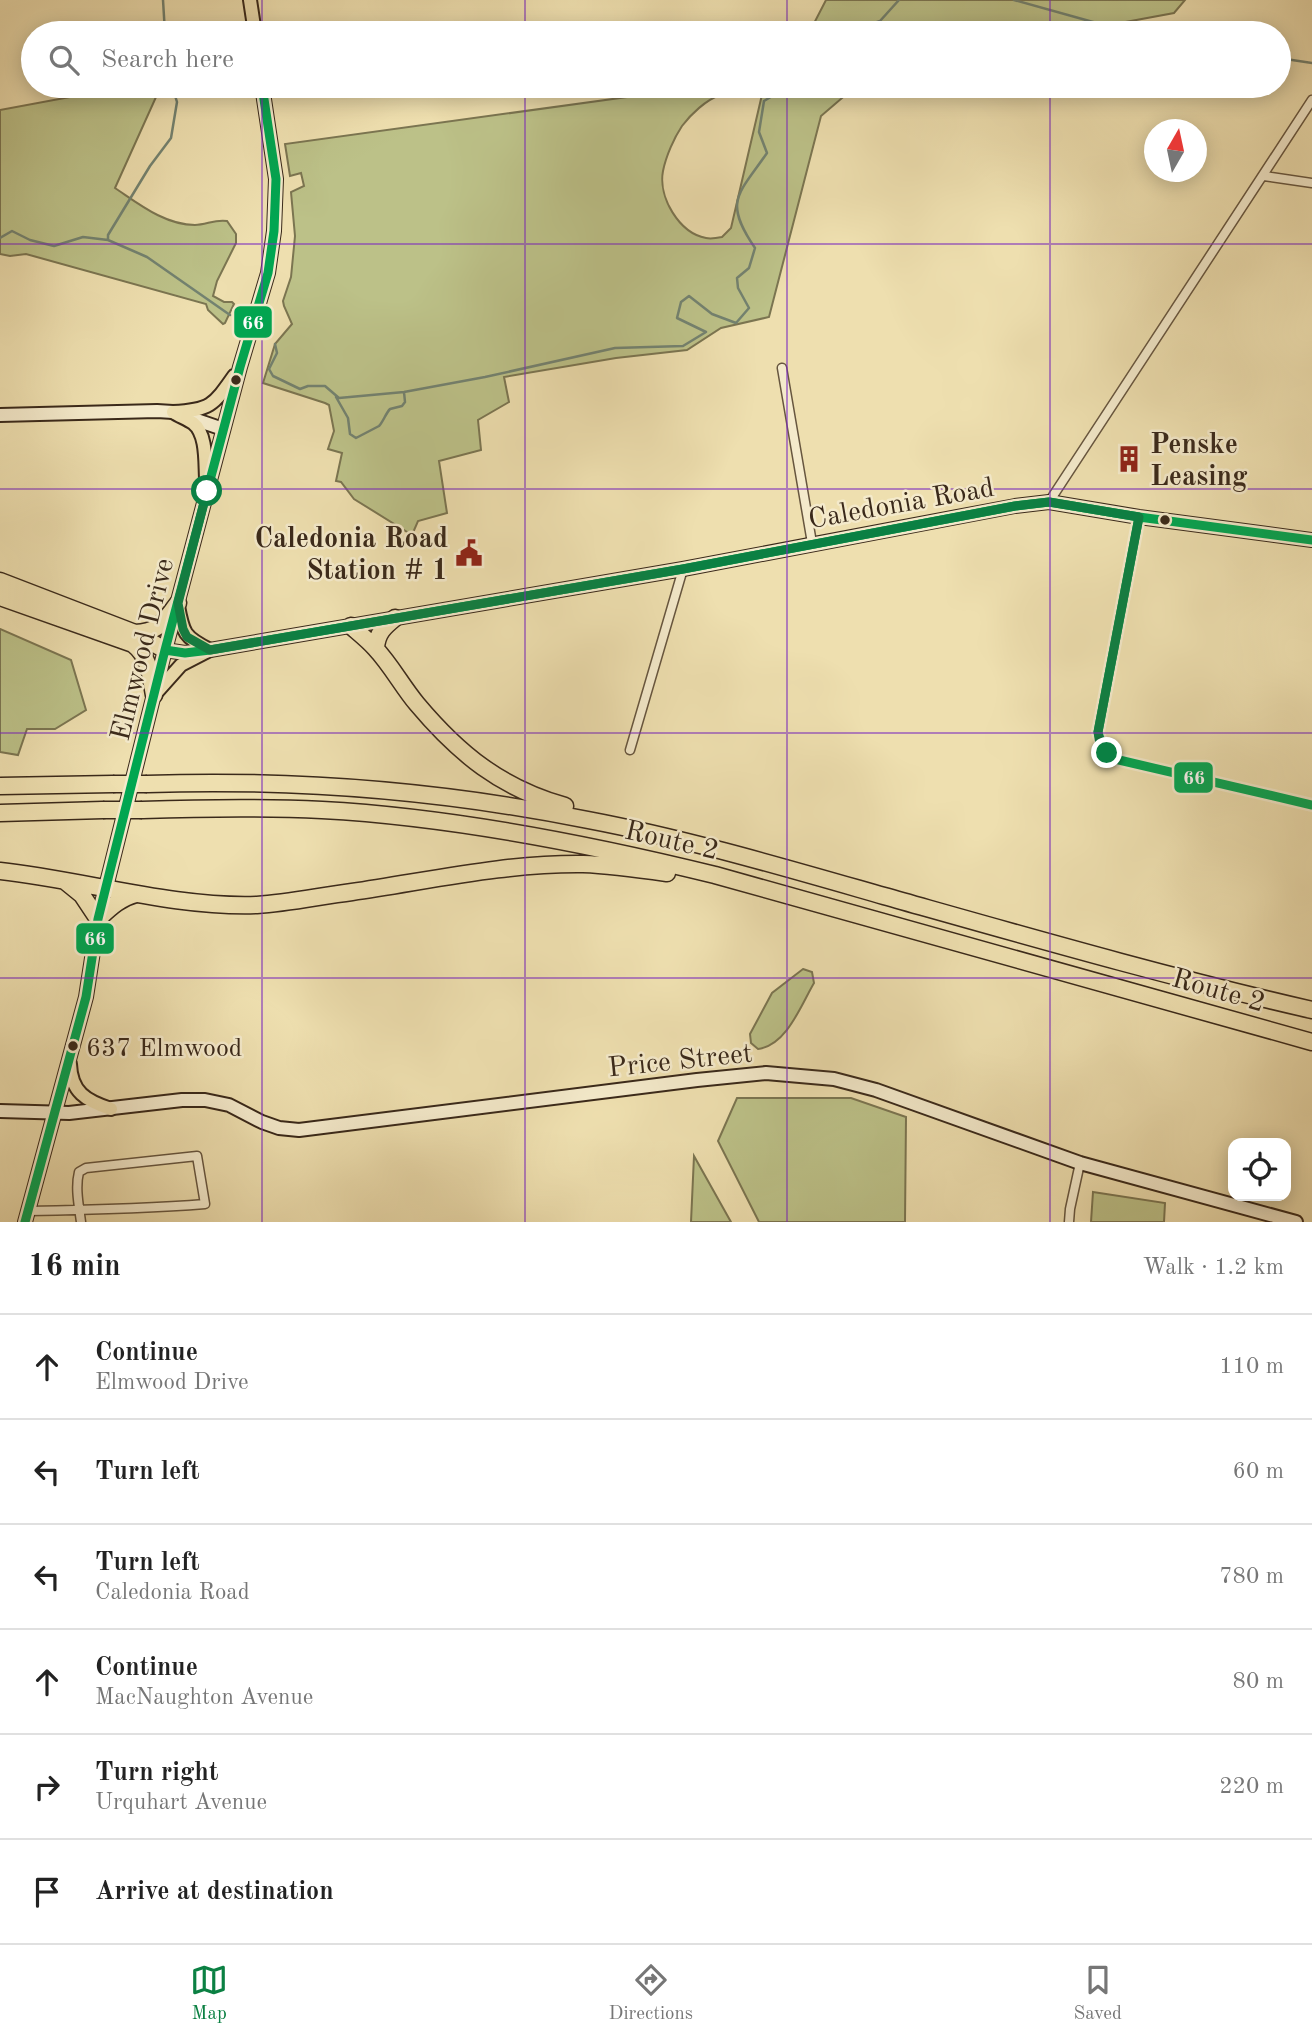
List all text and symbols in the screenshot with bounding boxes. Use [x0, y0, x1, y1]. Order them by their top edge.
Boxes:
search box [21, 21, 1291, 98]
icon: search [45, 41, 83, 79]
text: Search here [101, 47, 234, 73]
north arrow [1144, 119, 1207, 182]
line badge: 66 [233, 305, 273, 339]
text: 66 [242, 315, 264, 334]
unlabelled marker [229, 373, 243, 387]
place label: Penske Leasing [1150, 432, 1248, 492]
building icon: Penske Leasing [1114, 444, 1144, 474]
route start [191, 475, 222, 506]
street label: Caledonia Road [806, 475, 997, 535]
unlabelled marker [1158, 513, 1172, 527]
place label: Caledonia Road Station # 1 [255, 526, 448, 586]
public building icon: Caledonia Road Station # 1 [454, 538, 484, 568]
street label: Elmwood Drive [108, 556, 180, 744]
route end [1091, 737, 1122, 768]
line badge: 66 [1173, 761, 1214, 794]
text: 66 [1183, 770, 1205, 789]
street label: Route 2 [622, 818, 721, 866]
line badge: 66 [75, 922, 115, 955]
text: 66 [84, 931, 106, 950]
street label: Route 2 [1168, 965, 1268, 1019]
place label: 637 Elmwood [86, 1036, 242, 1062]
marker: 637 Elmwood [66, 1039, 80, 1053]
street label: Price Street [607, 1040, 754, 1083]
map controls [1228, 1138, 1291, 1201]
button: locate [1228, 1138, 1291, 1201]
text: 16 min [28, 1252, 121, 1282]
text: Walk · 1.2 km [1143, 1256, 1284, 1279]
text: Continue [95, 1340, 198, 1366]
icon: ahead [28, 1348, 66, 1386]
text: 110 m [1219, 1355, 1284, 1378]
text: Elmwood Drive [95, 1371, 249, 1394]
icon: left [28, 1453, 66, 1491]
text: Turn left [95, 1459, 200, 1485]
text: 60 m [1233, 1460, 1284, 1483]
text: Turn left [95, 1550, 200, 1576]
icon: left [28, 1558, 66, 1596]
text: 780 m [1219, 1565, 1284, 1588]
text: Caledonia Road [95, 1581, 250, 1604]
text: Continue [95, 1655, 198, 1681]
icon: ahead [28, 1663, 66, 1701]
text: 80 m [1233, 1670, 1284, 1693]
text: MacNaughton Avenue [95, 1686, 313, 1709]
text: Turn right [95, 1760, 218, 1786]
icon: right [28, 1768, 66, 1806]
text: 220 m [1219, 1775, 1284, 1798]
text: Urquhart Avenue [95, 1791, 267, 1814]
icon: arrive [28, 1873, 66, 1911]
text: Arrive at destination [95, 1879, 334, 1905]
tab: Map [190, 1961, 228, 2026]
tab: Directions [609, 1961, 693, 2026]
tab: Saved [1073, 1961, 1122, 2026]

